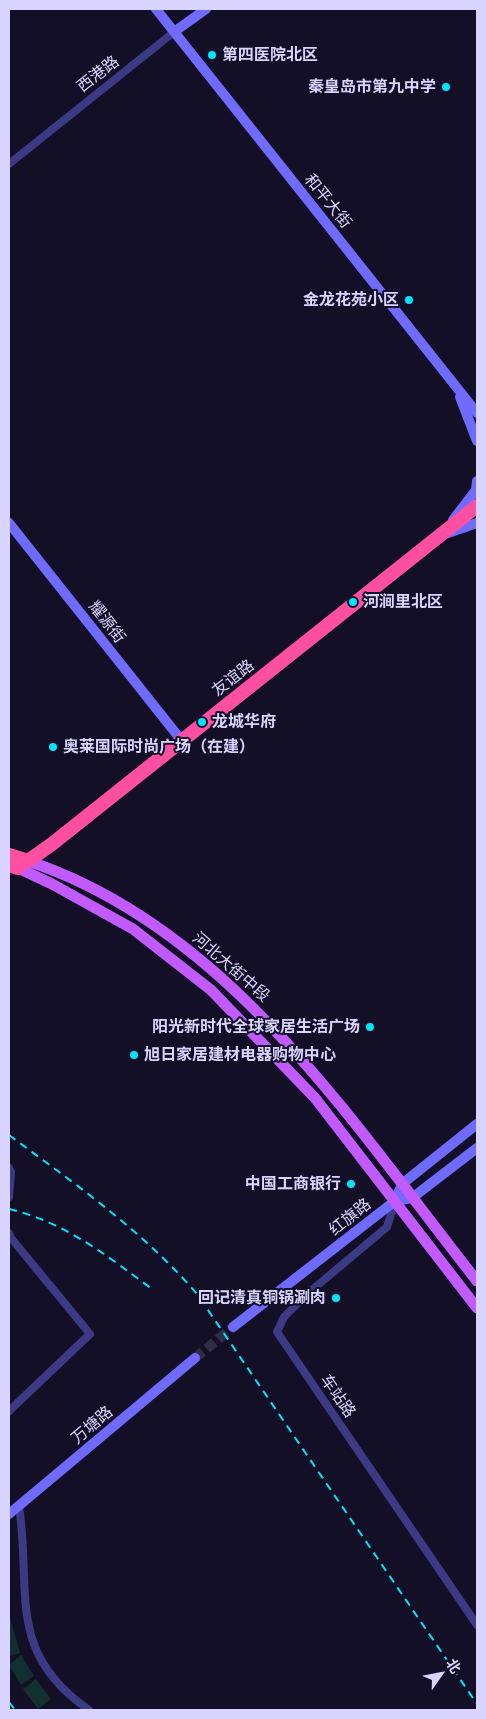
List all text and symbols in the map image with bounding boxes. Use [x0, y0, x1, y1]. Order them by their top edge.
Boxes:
place label: 第四医院北区 [222, 45, 318, 65]
marker: 第四医院北区 [206, 49, 218, 61]
street label: 西港路 [73, 52, 123, 96]
place label: 秦皇岛市第九中学 [308, 77, 436, 97]
marker: 秦皇岛市第九中学 [440, 81, 452, 93]
street label: 和平大街 [300, 170, 356, 232]
place label: 金龙花苑小区 [303, 290, 399, 310]
marker: 金龙花苑小区 [403, 294, 415, 306]
place label: 河涧里北区 [363, 592, 443, 612]
marker: 河涧里北区 [347, 596, 359, 608]
street label: 耀源街 [85, 597, 129, 647]
street label: 友谊路 [208, 656, 258, 700]
place label: 龙城华府 [212, 712, 276, 732]
marker: 龙城华府 [196, 716, 208, 728]
place label: 奥莱国际时尚广场（在建） [63, 737, 255, 757]
marker: 奥莱国际时尚广场（在建） [47, 741, 59, 753]
street label: 河北大街中段 [188, 928, 274, 1006]
place label: 阳光新时代全球家居生活广场 [152, 1017, 360, 1037]
marker: 阳光新时代全球家居生活广场 [364, 1021, 376, 1033]
place label: 旭日家居建材电器购物中心 [144, 1045, 336, 1065]
marker: 旭日家居建材电器购物中心 [128, 1049, 140, 1061]
place label: 中国工商银行 [245, 1174, 341, 1194]
marker: 中国工商银行 [345, 1178, 357, 1190]
street label: 红旗路 [325, 1194, 375, 1240]
place label: 回记清真铜锅涮肉 [198, 1288, 326, 1308]
marker: 回记清真铜锅涮肉 [330, 1292, 342, 1304]
street label: 车站路 [316, 1371, 360, 1421]
street label: 万塘路 [67, 1402, 117, 1448]
north arrow [416, 1649, 466, 1699]
text: 北 [443, 1655, 465, 1676]

